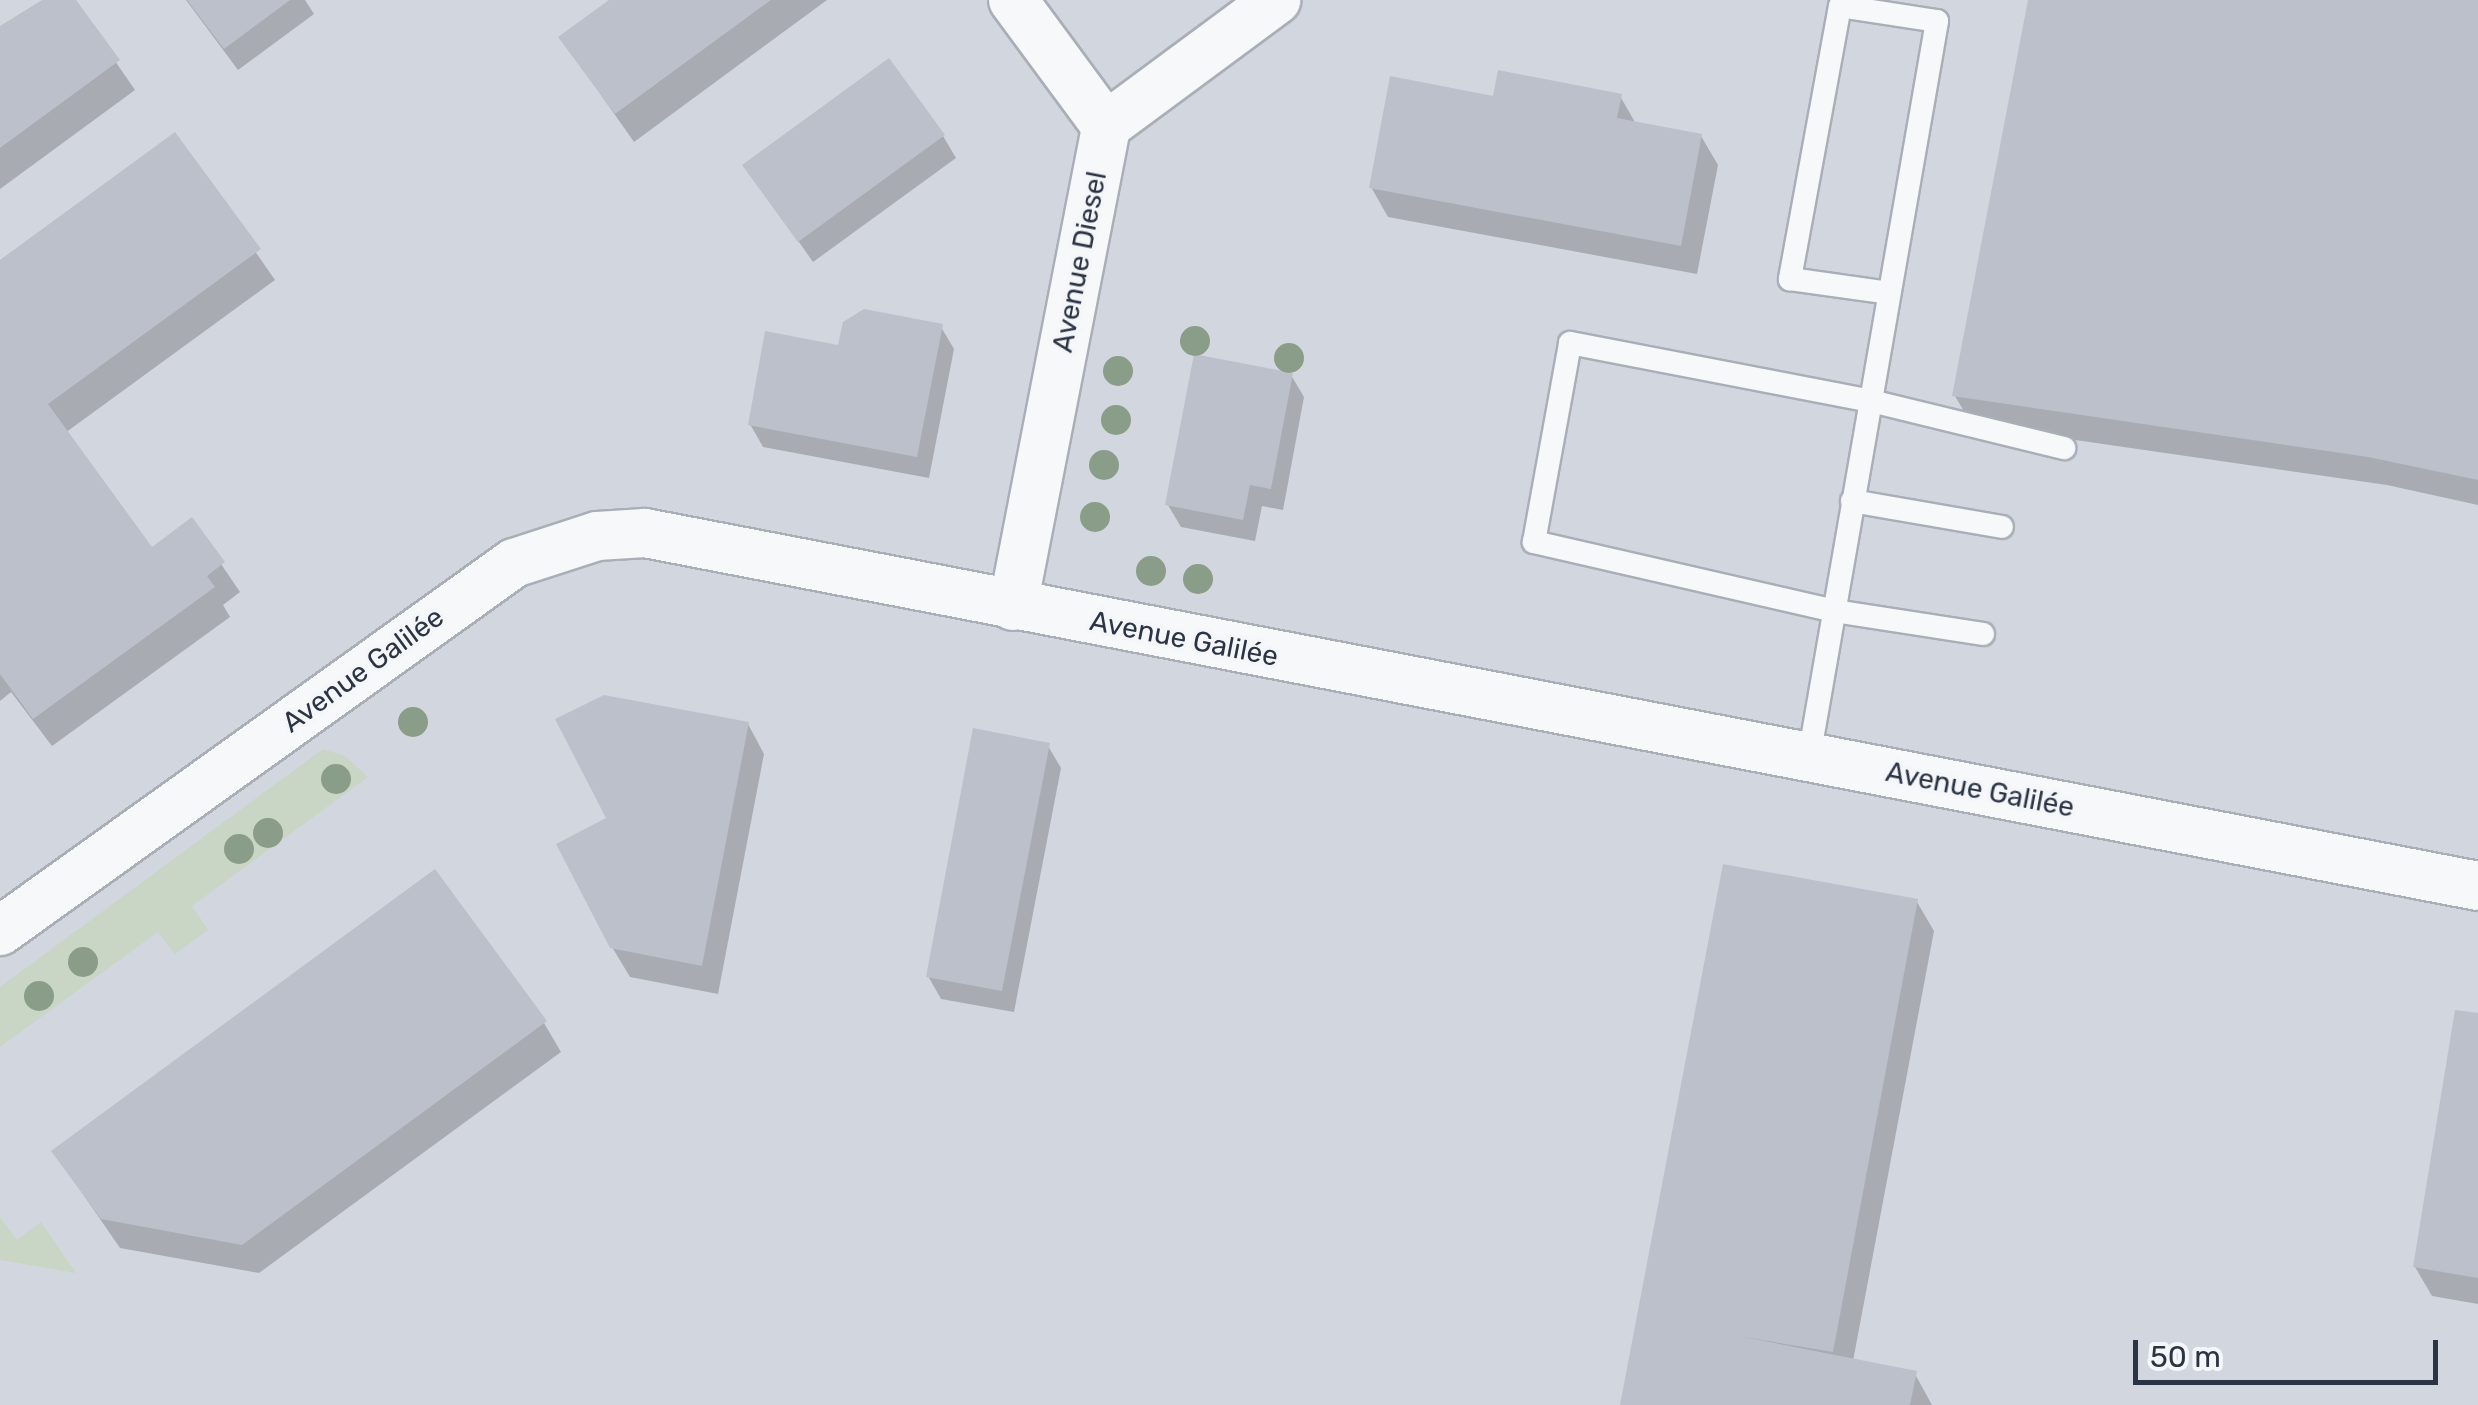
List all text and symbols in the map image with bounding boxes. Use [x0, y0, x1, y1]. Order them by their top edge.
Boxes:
street label: Avenue Diesel [1046, 169, 1114, 355]
street label: Avenue Galilée [276, 600, 450, 740]
street label: Avenue Galilée [1087, 604, 1281, 674]
street label: Avenue Galilée [1883, 755, 2077, 825]
scale bar [2138, 1320, 2443, 1382]
text: 50 m [2150, 1339, 2221, 1375]

